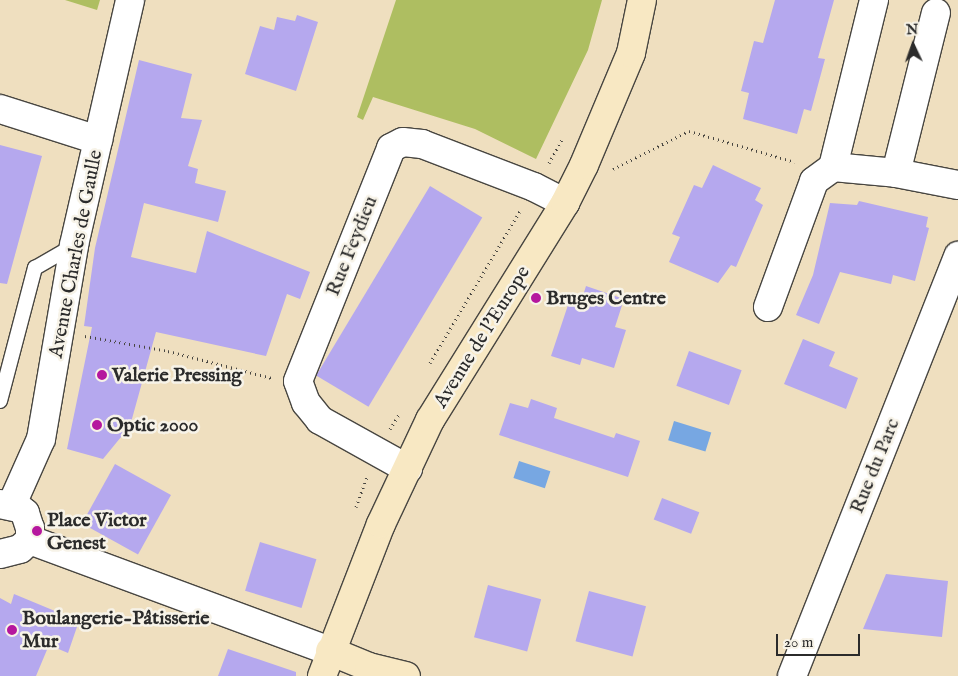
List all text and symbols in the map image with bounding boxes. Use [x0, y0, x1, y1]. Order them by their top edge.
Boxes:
north arrow [888, 20, 938, 70]
text: N [906, 21, 919, 39]
street label: Avenue Charles de Gaulle [44, 148, 108, 360]
street label: Rue Feydieu [321, 193, 383, 299]
street label: Avenue de l'Europe [429, 262, 535, 412]
place label: Bruges Centre [546, 286, 666, 310]
marker: Bruges Centre [530, 292, 542, 304]
place label: Valerie Pressing [112, 363, 242, 387]
marker: Valerie Pressing [96, 369, 108, 381]
place label: Optic 2000 [107, 413, 198, 437]
street label: Rue du Parc [845, 415, 905, 517]
marker: Optic 2000 [91, 419, 103, 431]
place label: Place Victor Genest [47, 508, 147, 555]
marker: Place Victor Genest [31, 525, 43, 537]
place label: Boulangerie-Pâtisserie Mur [22, 606, 210, 653]
marker: Boulangerie-Pâtisserie Mur [6, 624, 18, 636]
scale bar [778, 624, 862, 656]
text: 20 m [784, 633, 813, 652]

